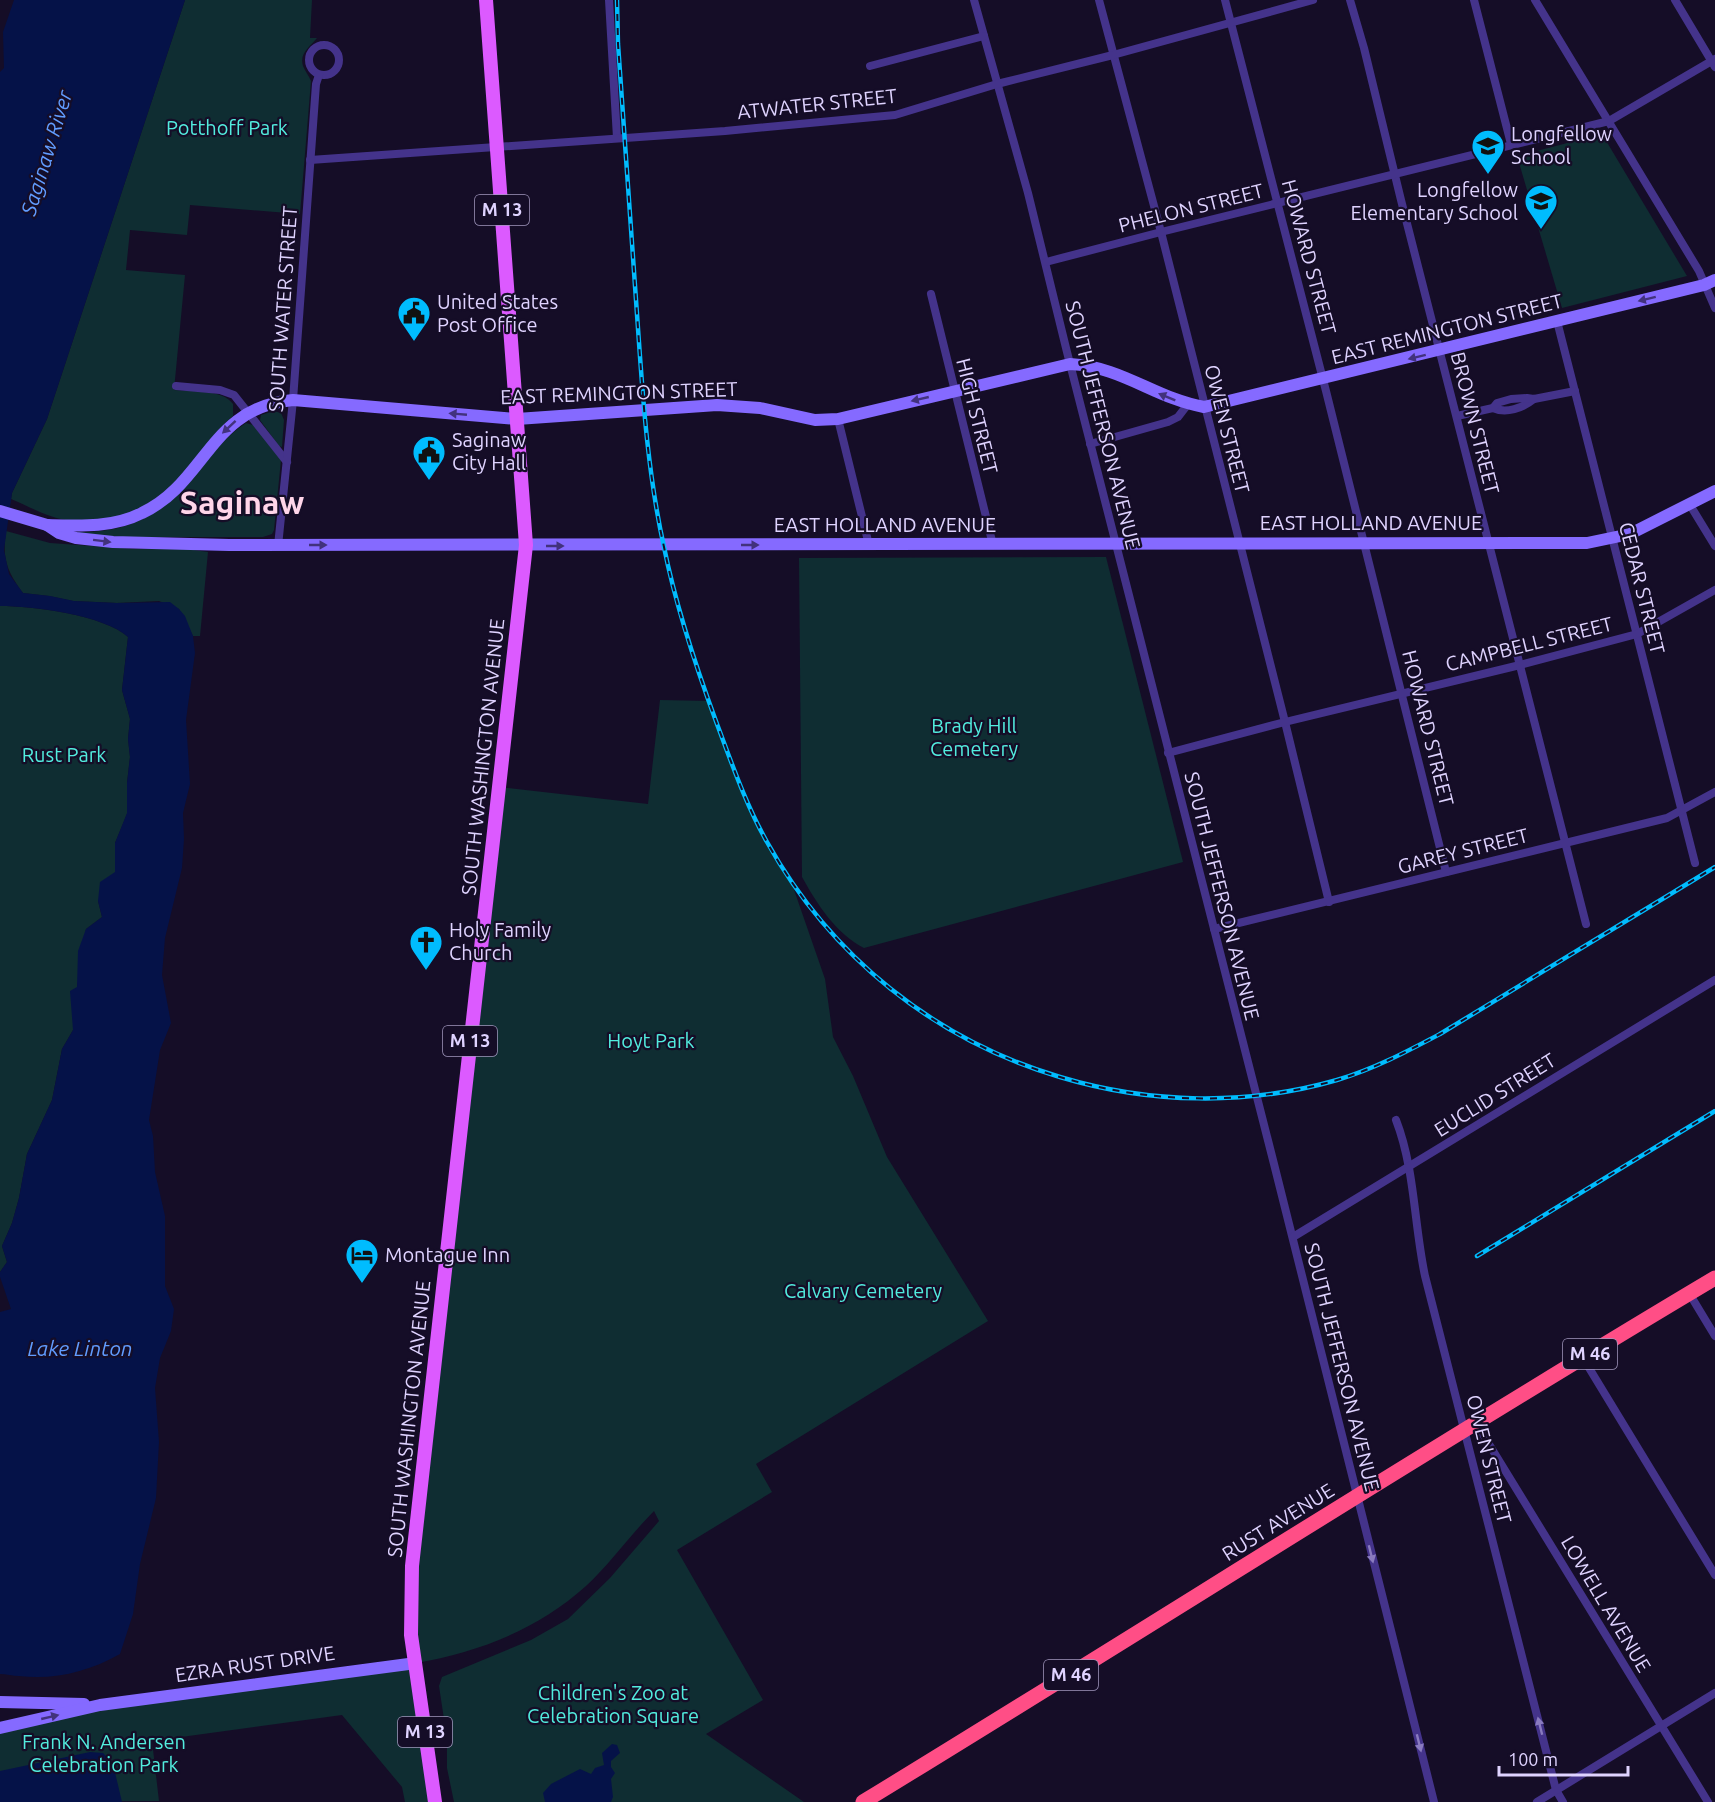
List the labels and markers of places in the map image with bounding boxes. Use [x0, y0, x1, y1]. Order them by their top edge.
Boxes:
place label: Longfellow School [1511, 122, 1613, 168]
school or university icon: Longfellow School [1470, 128, 1506, 175]
place label: Longfellow Elementary School [1351, 178, 1518, 224]
school or university icon: Longfellow Elementary School [1523, 183, 1559, 230]
place label: United States Post Office [437, 290, 558, 336]
public building icon: United States Post Office [396, 295, 432, 342]
place label: Saginaw City Hall [452, 428, 527, 474]
public building icon: Saginaw City Hall [411, 434, 447, 481]
place label: Holy Family Church [449, 918, 551, 964]
church icon: Holy Family Church [408, 924, 444, 971]
hotel icon: Montague Inn [344, 1237, 380, 1284]
place label: Montague Inn [385, 1243, 510, 1266]

